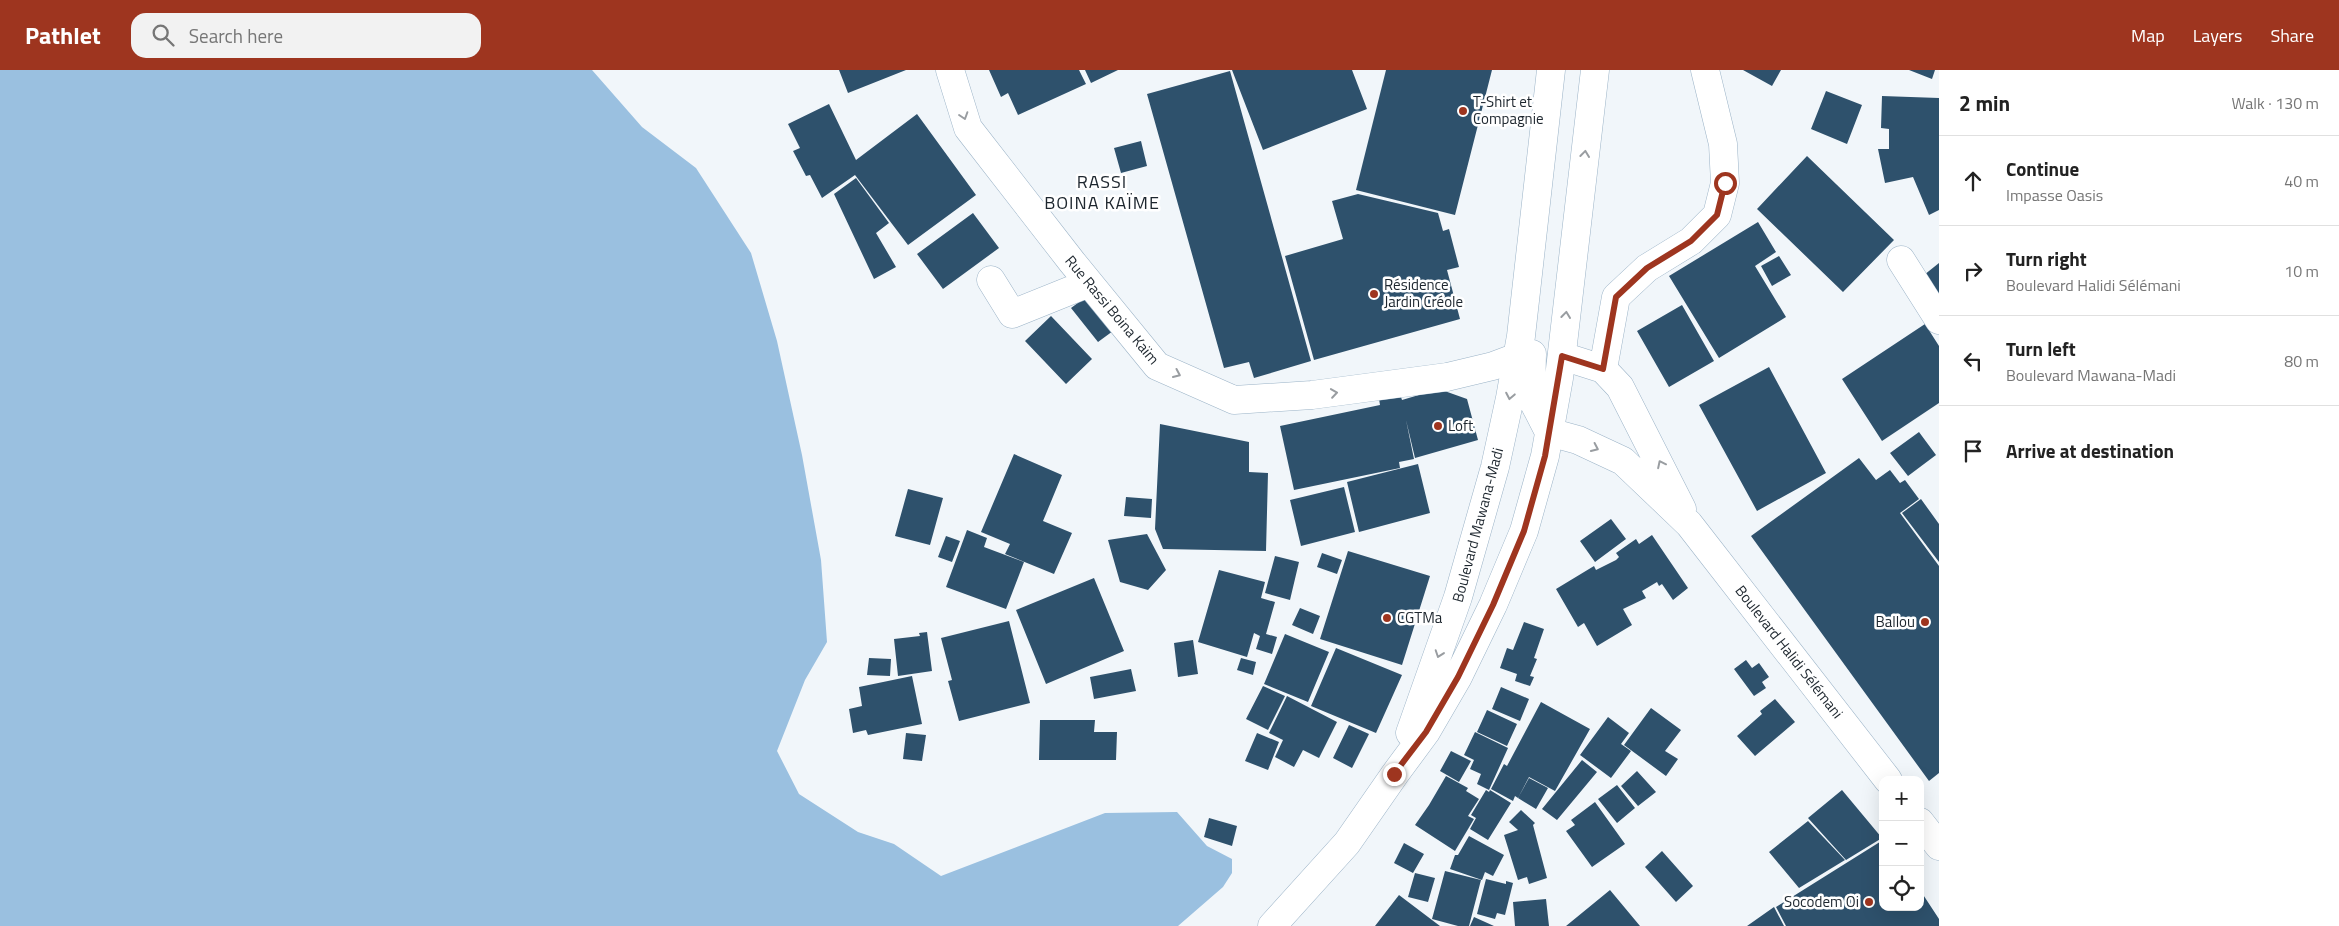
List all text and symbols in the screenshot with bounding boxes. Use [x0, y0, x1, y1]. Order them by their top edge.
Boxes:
search box [131, 13, 481, 58]
text: Pathlet [25, 17, 101, 53]
icon: search [149, 21, 177, 49]
text: Search here [189, 21, 283, 50]
text: Map [2131, 22, 2165, 49]
text: Layers [2193, 22, 2242, 49]
text: Share [2270, 22, 2314, 49]
text: 2 min [1959, 87, 2010, 119]
place label: T-Shirt et Compagnie [1473, 90, 1544, 130]
text: Walk · 130 m [2231, 91, 2319, 115]
marker: T-Shirt et Compagnie [1457, 105, 1469, 117]
one-way arrow [959, 112, 969, 120]
one-way arrow [1579, 149, 1590, 157]
text: Continue [2006, 154, 2079, 183]
icon: ahead [1959, 167, 1987, 195]
district label: RASSI BOINA KAÏME [1044, 168, 1160, 216]
text: 40 m [2284, 169, 2319, 193]
route start [1714, 172, 1737, 195]
text: Impasse Oasis [2006, 183, 2103, 207]
text: Turn right [2006, 244, 2087, 273]
street label: Rue Rassi Boina Kaïm [1060, 250, 1165, 369]
icon: right [1959, 257, 1987, 285]
text: 10 m [2284, 259, 2319, 283]
place label: Résidence Jardin Créole [1384, 273, 1463, 313]
text: Boulevard Halidi Sélémani [2006, 273, 2181, 297]
marker: Résidence Jardin Créole [1368, 288, 1380, 300]
one-way arrow [1560, 311, 1571, 319]
text: Turn left [2006, 334, 2076, 363]
icon: left [1959, 347, 1987, 375]
text: 80 m [2284, 349, 2319, 373]
text: Boulevard Mawana-Madi [2006, 363, 2176, 387]
one-way arrow [1172, 368, 1181, 379]
one-way arrow [1329, 388, 1338, 398]
one-way arrow [1506, 392, 1516, 400]
place label: Loft [1448, 414, 1474, 437]
marker: Loft [1432, 420, 1444, 432]
text: Arrive at destination [2006, 436, 2174, 465]
icon: arrive [1959, 437, 1987, 465]
one-way arrow [1590, 442, 1599, 452]
street label: Boulevard Mawana-Madi [1446, 445, 1509, 605]
one-way arrow [1657, 460, 1667, 469]
street label: Boulevard Halidi Sélémani [1730, 580, 1849, 723]
place label: CGTMa [1397, 606, 1443, 629]
place label: Ballou [1875, 610, 1915, 633]
marker: CGTMa [1381, 612, 1393, 624]
marker: Ballou [1919, 616, 1931, 628]
one-way arrow [1435, 649, 1445, 657]
route end [1383, 763, 1406, 786]
map controls [1879, 776, 1924, 911]
button: + [1879, 776, 1924, 821]
button: − [1879, 821, 1924, 866]
button: locate [1879, 866, 1924, 911]
place label: Socodem Oi [1784, 890, 1859, 913]
marker: Socodem Oi [1863, 896, 1875, 908]

